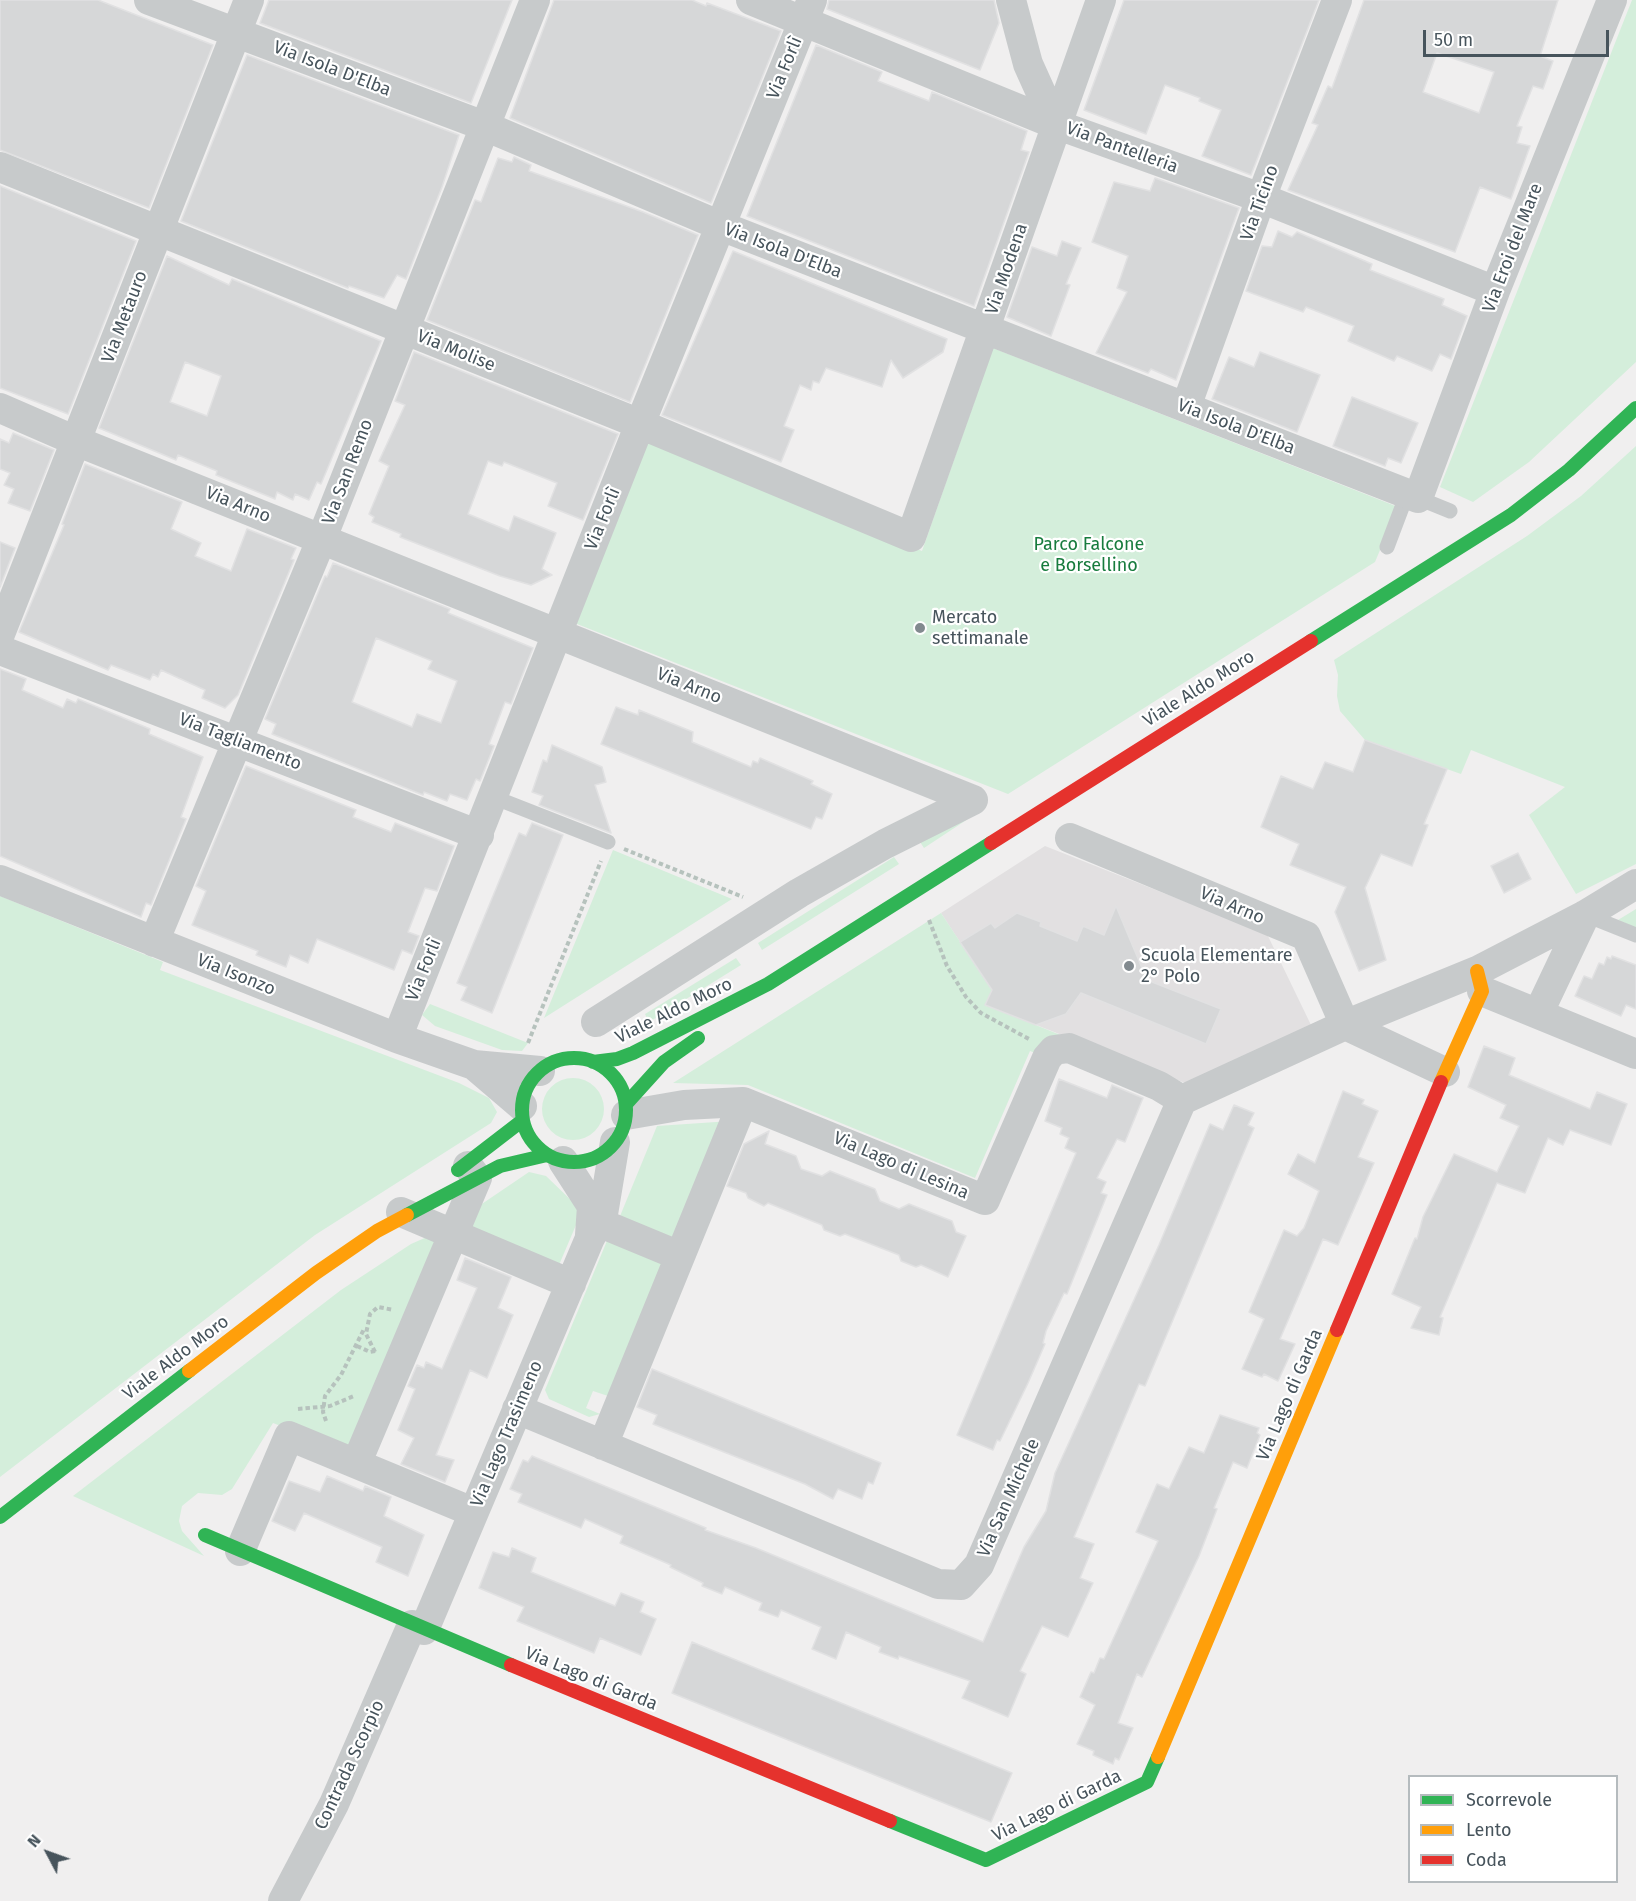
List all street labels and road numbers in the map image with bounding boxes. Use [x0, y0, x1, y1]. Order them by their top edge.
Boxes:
street label: Via Forlì [763, 34, 807, 102]
street label: Via Isola D'Elba [270, 37, 394, 101]
street label: Via Pantelleria [1063, 118, 1181, 178]
street label: Via Ticino [1236, 162, 1284, 244]
street label: Via Eroi del Mare [1478, 180, 1548, 316]
street label: Via Isola D'Elba [721, 219, 845, 283]
street label: Via Modena [981, 221, 1033, 317]
street label: Via Metauro [98, 268, 152, 366]
street label: Via Molise [414, 325, 498, 377]
street label: Via Isola D'Elba [1174, 395, 1298, 459]
street label: Via San Remo [318, 416, 378, 528]
street label: Via Arno [202, 482, 274, 528]
street label: Via Forlì [581, 485, 625, 553]
street label: Viale Aldo Moro [1139, 646, 1259, 732]
street label: Via Arno [653, 663, 725, 709]
street label: Via Tagliamento [176, 709, 304, 775]
street label: Via Arno [1196, 883, 1268, 929]
street label: Via Forlì [402, 936, 446, 1004]
street label: Via Isonzo [194, 950, 278, 1000]
street label: Viale Aldo Moro [612, 973, 736, 1049]
street label: Via Lago di Lesina [830, 1128, 972, 1204]
street label: Viale Aldo Moro [119, 1311, 233, 1405]
street label: Via Lago di Garda [1252, 1326, 1328, 1464]
street label: Via Lago Trasimeno [466, 1358, 548, 1510]
street label: Via San Michele [973, 1435, 1045, 1561]
street label: Via Lago di Garda [522, 1643, 660, 1715]
street label: Contrada Scorpio [311, 1697, 389, 1833]
street label: Via Lago di Garda [989, 1765, 1125, 1847]

